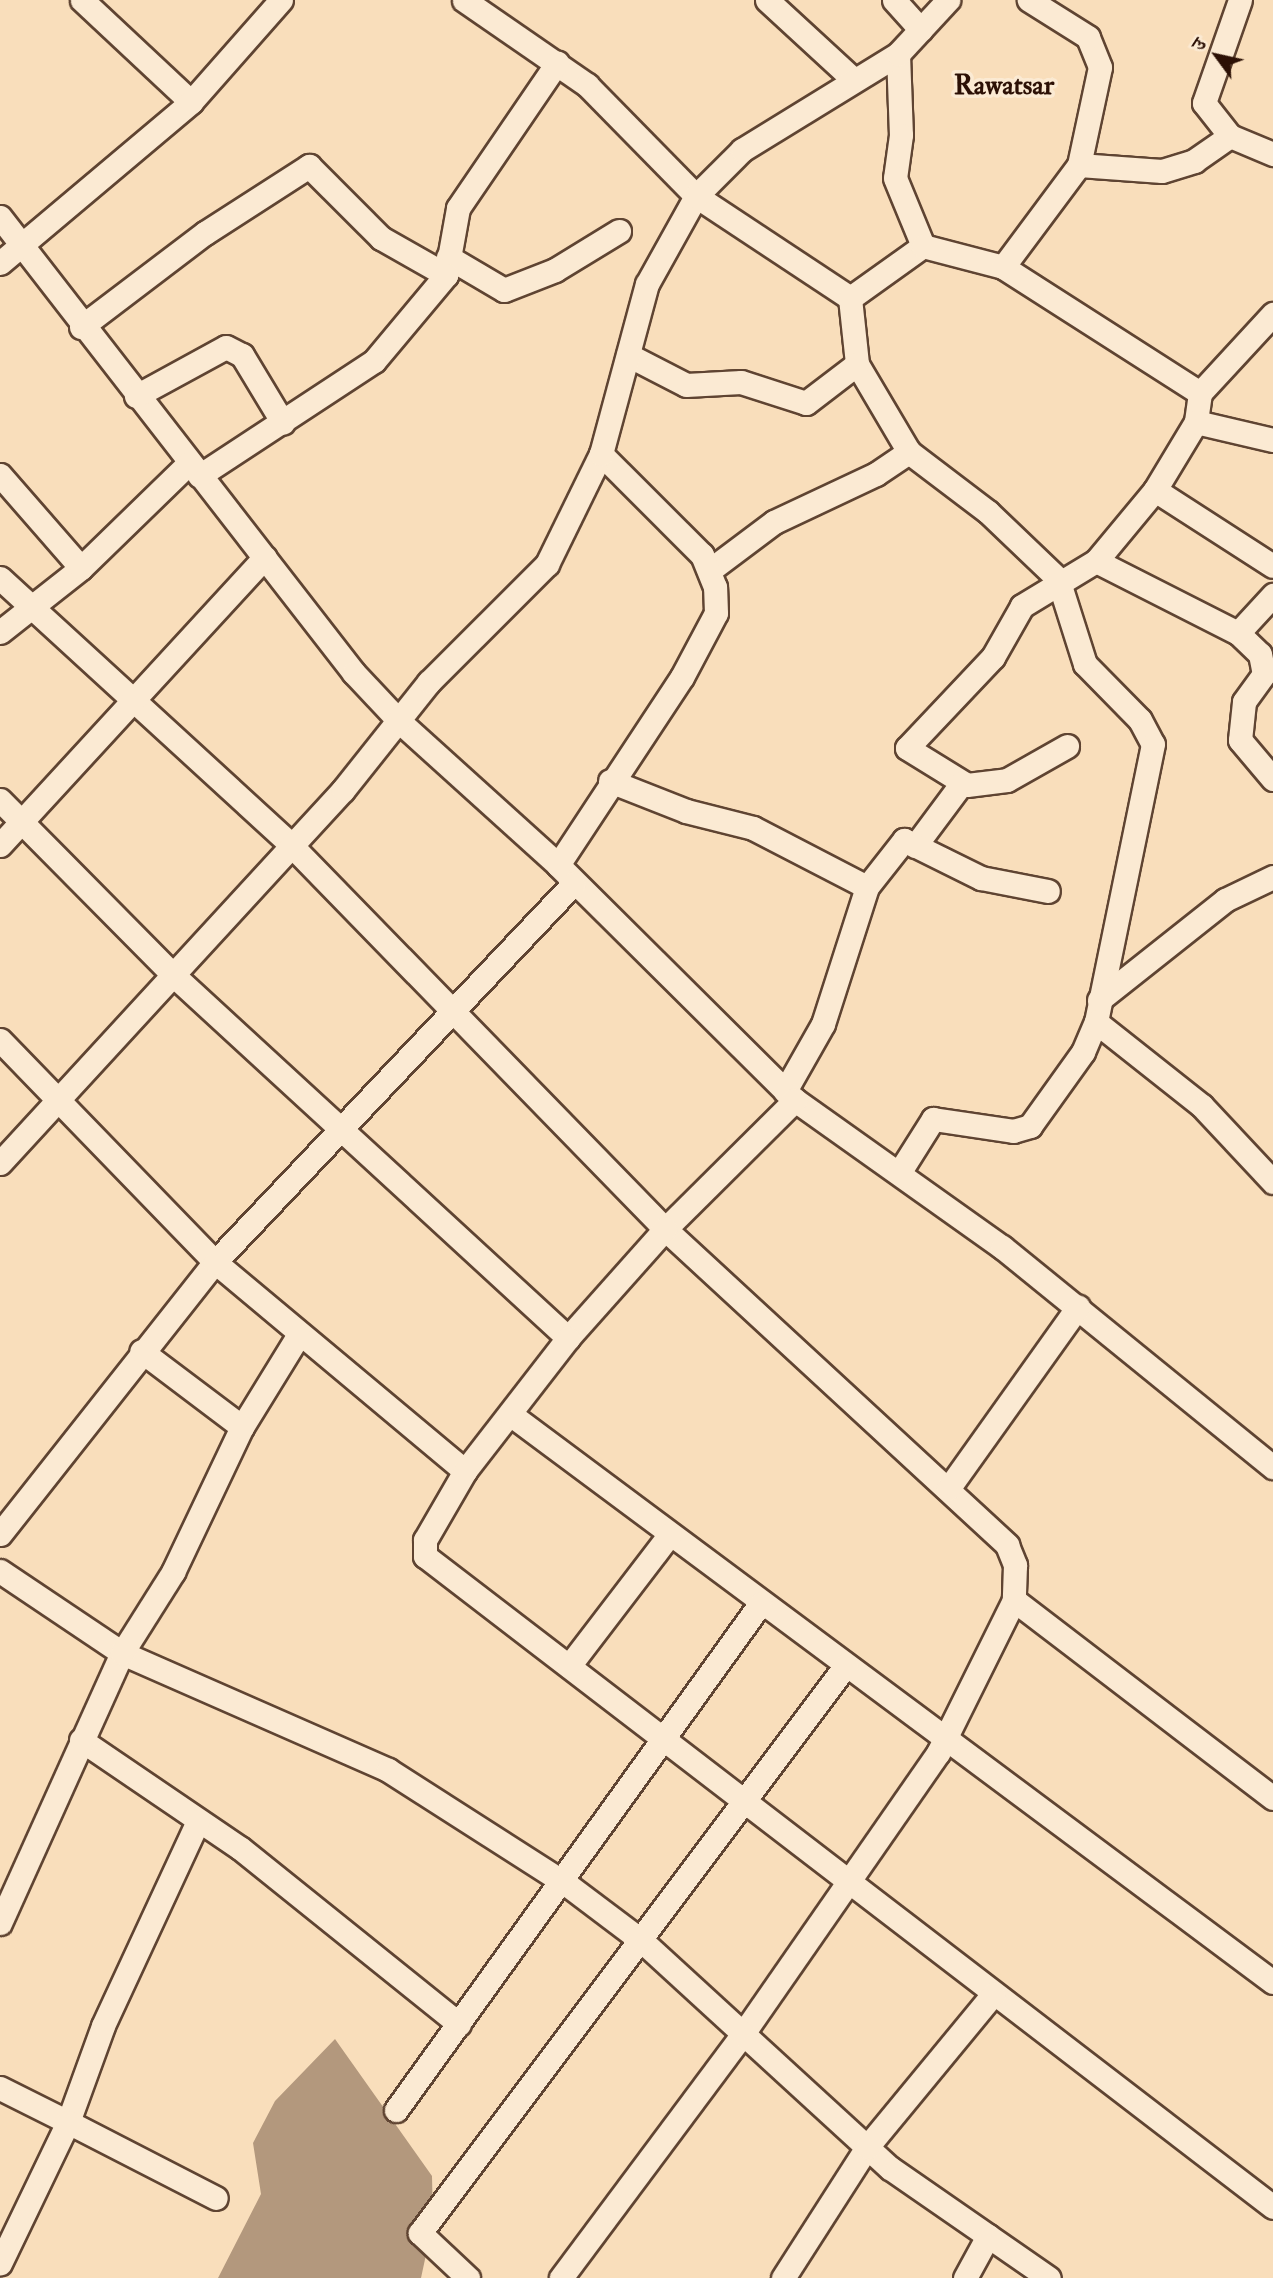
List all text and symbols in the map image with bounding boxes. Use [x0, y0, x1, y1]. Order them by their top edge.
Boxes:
north arrow [1182, 21, 1252, 91]
text: उ [1187, 34, 1212, 55]
district label: Rawatsar [954, 69, 1054, 103]

